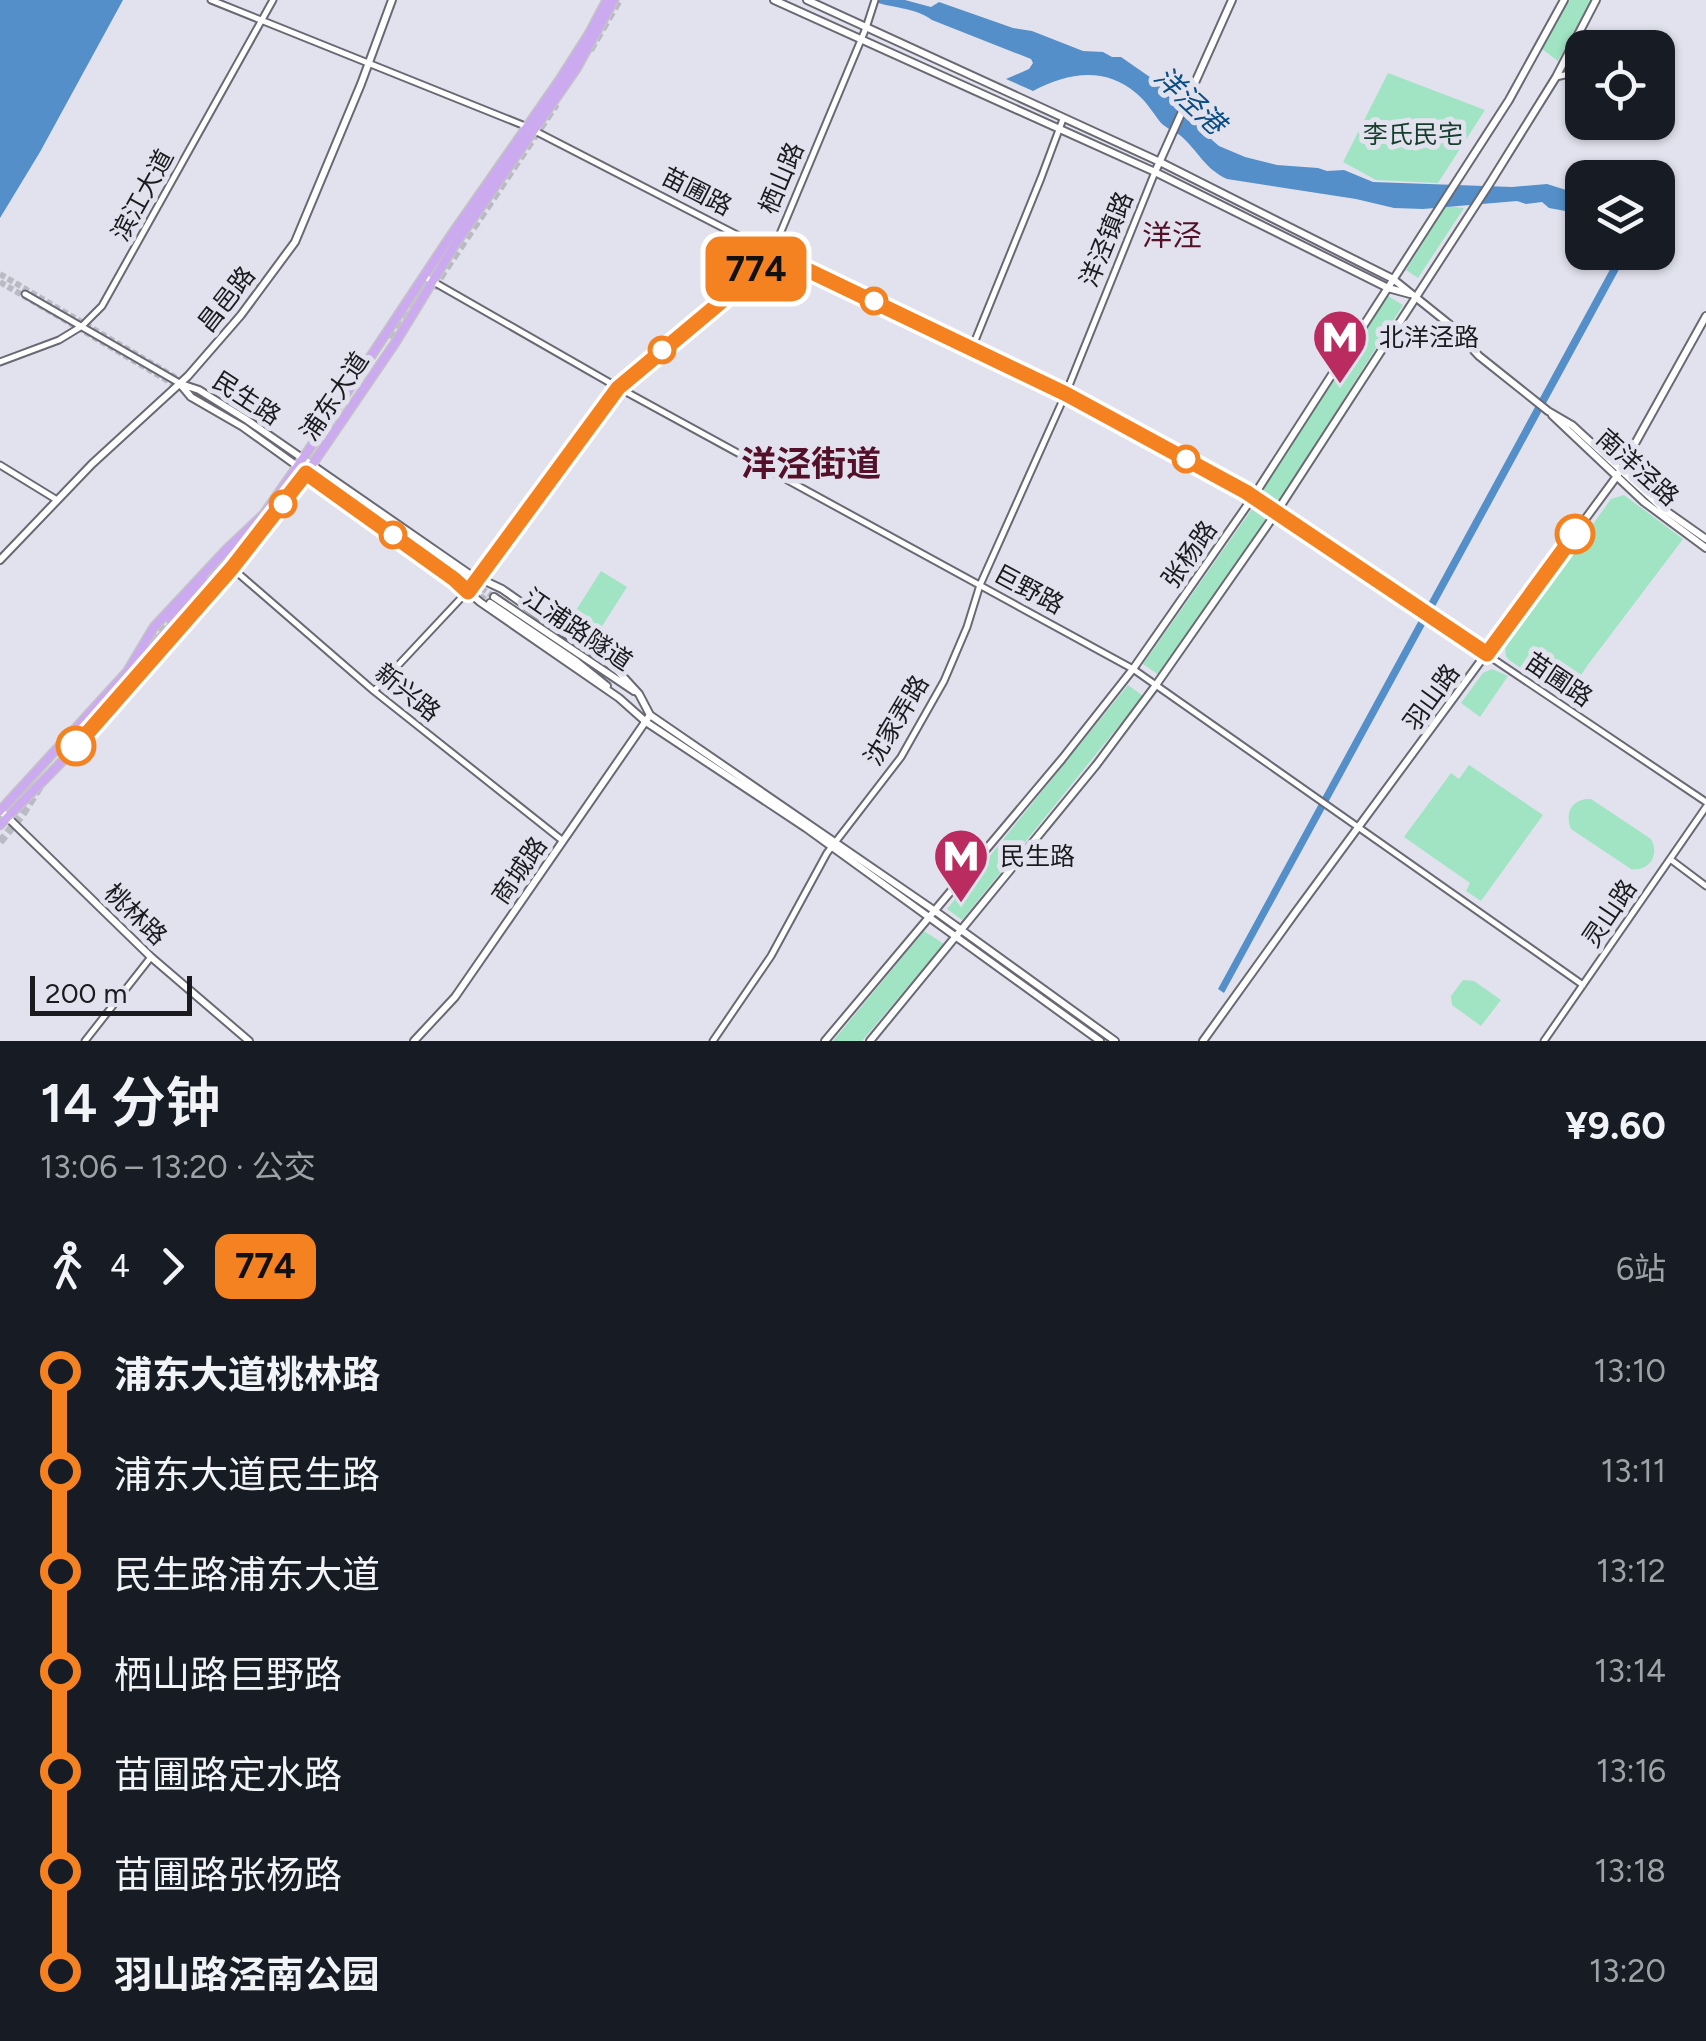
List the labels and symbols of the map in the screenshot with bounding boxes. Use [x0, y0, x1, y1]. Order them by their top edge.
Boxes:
water label: 洋泾港 [1148, 59, 1235, 144]
park label: 李氏民宅 [1363, 119, 1463, 149]
street label: 栖山路 [753, 138, 809, 218]
street label: 滨江大道 [105, 144, 179, 246]
street label: 苗圃路 [657, 161, 737, 221]
street label: 洋泾镇路 [1073, 187, 1139, 291]
district label: 洋泾 [1142, 217, 1202, 254]
line badge: 774 [698, 236, 814, 302]
street label: 昌邑路 [191, 260, 261, 338]
unlabelled marker [861, 288, 887, 314]
metro station icon: 北洋泾路 [1310, 307, 1370, 386]
place label: 北洋泾路 [1379, 322, 1479, 352]
unlabelled marker [649, 337, 675, 363]
street label: 浦东大道 [294, 346, 374, 446]
street label: 民生路 [207, 365, 287, 431]
street label: 南洋泾路 [1591, 422, 1685, 512]
district label: 洋泾街道 [741, 443, 881, 485]
unlabelled marker [1173, 446, 1199, 472]
unlabelled marker [270, 491, 296, 517]
street label: 张杨路 [1155, 515, 1223, 593]
unlabelled marker [1556, 515, 1594, 553]
unlabelled marker [380, 522, 406, 548]
street label: 巨野路 [989, 558, 1069, 620]
street label: 江浦路隧道 [518, 582, 638, 676]
street label: 苗圃路 [1520, 646, 1598, 712]
street label: 新兴路 [369, 657, 447, 727]
street label: 羽山路 [1397, 658, 1465, 736]
street label: 沈家弄路 [857, 669, 935, 771]
unlabelled marker [57, 727, 95, 765]
metro station icon: 民生路 [931, 826, 991, 905]
street label: 商城路 [485, 831, 553, 909]
place label: 民生路 [1000, 841, 1075, 871]
street label: 灵山路 [1576, 874, 1642, 952]
street label: 桃林路 [99, 877, 173, 951]
scale bar [30, 971, 192, 1016]

